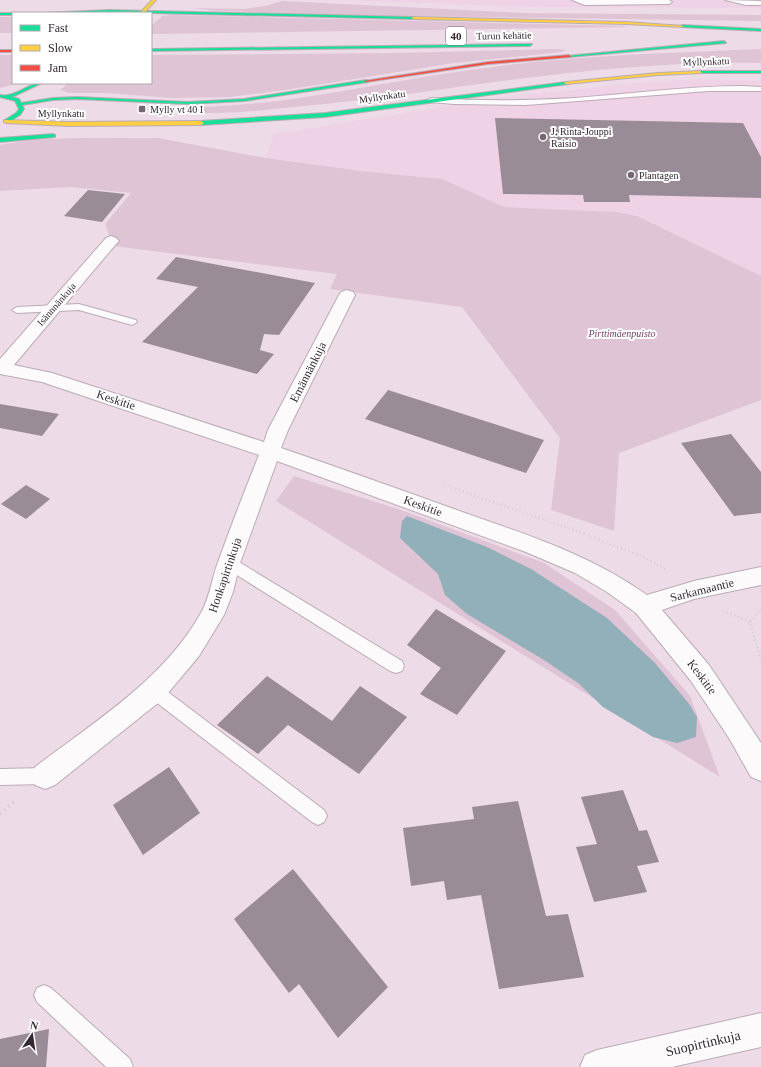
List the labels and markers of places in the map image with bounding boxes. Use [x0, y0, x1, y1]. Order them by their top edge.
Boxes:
marker: Mylly vt 40 I [137, 104, 147, 114]
place label: Mylly vt 40 I [150, 104, 203, 115]
place label: J. Rinta-Jouppi Raisio [551, 126, 612, 149]
marker: J. Rinta-Jouppi Raisio [538, 132, 548, 142]
marker: Plantagen [626, 170, 636, 180]
place label: Plantagen [639, 170, 678, 181]

